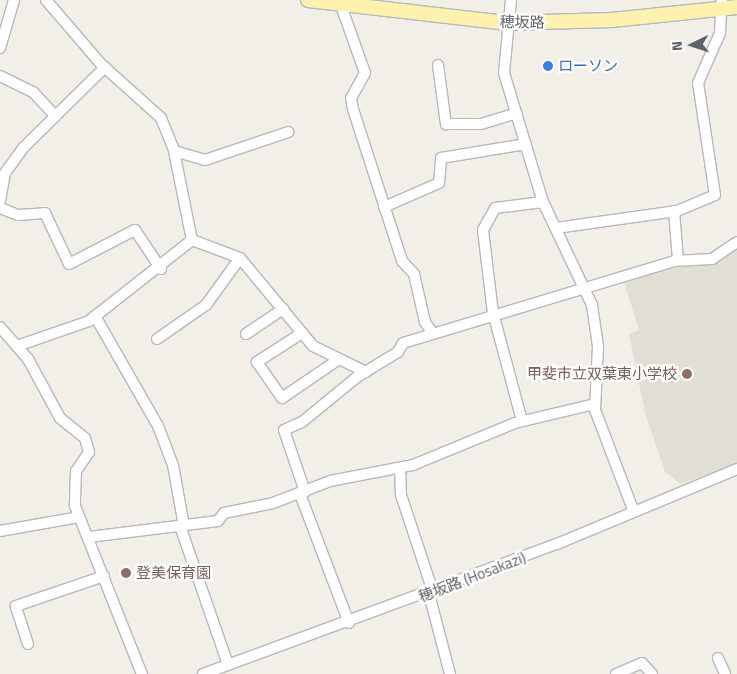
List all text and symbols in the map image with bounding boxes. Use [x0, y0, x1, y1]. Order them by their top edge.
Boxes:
street label: 穂坂路 [499, 13, 545, 31]
north arrow [667, 20, 717, 70]
text: N [666, 41, 687, 52]
place label: ローソン [558, 57, 618, 75]
marker: ローソン [542, 60, 554, 72]
place label: 甲斐市立双葉東小学校 [527, 365, 677, 383]
marker: 甲斐市立双葉東小学校 [681, 368, 693, 380]
street label: 穂坂路 (Hosakazi) [416, 548, 528, 606]
place label: 登美保育園 [136, 564, 211, 582]
marker: 登美保育園 [120, 567, 132, 579]

